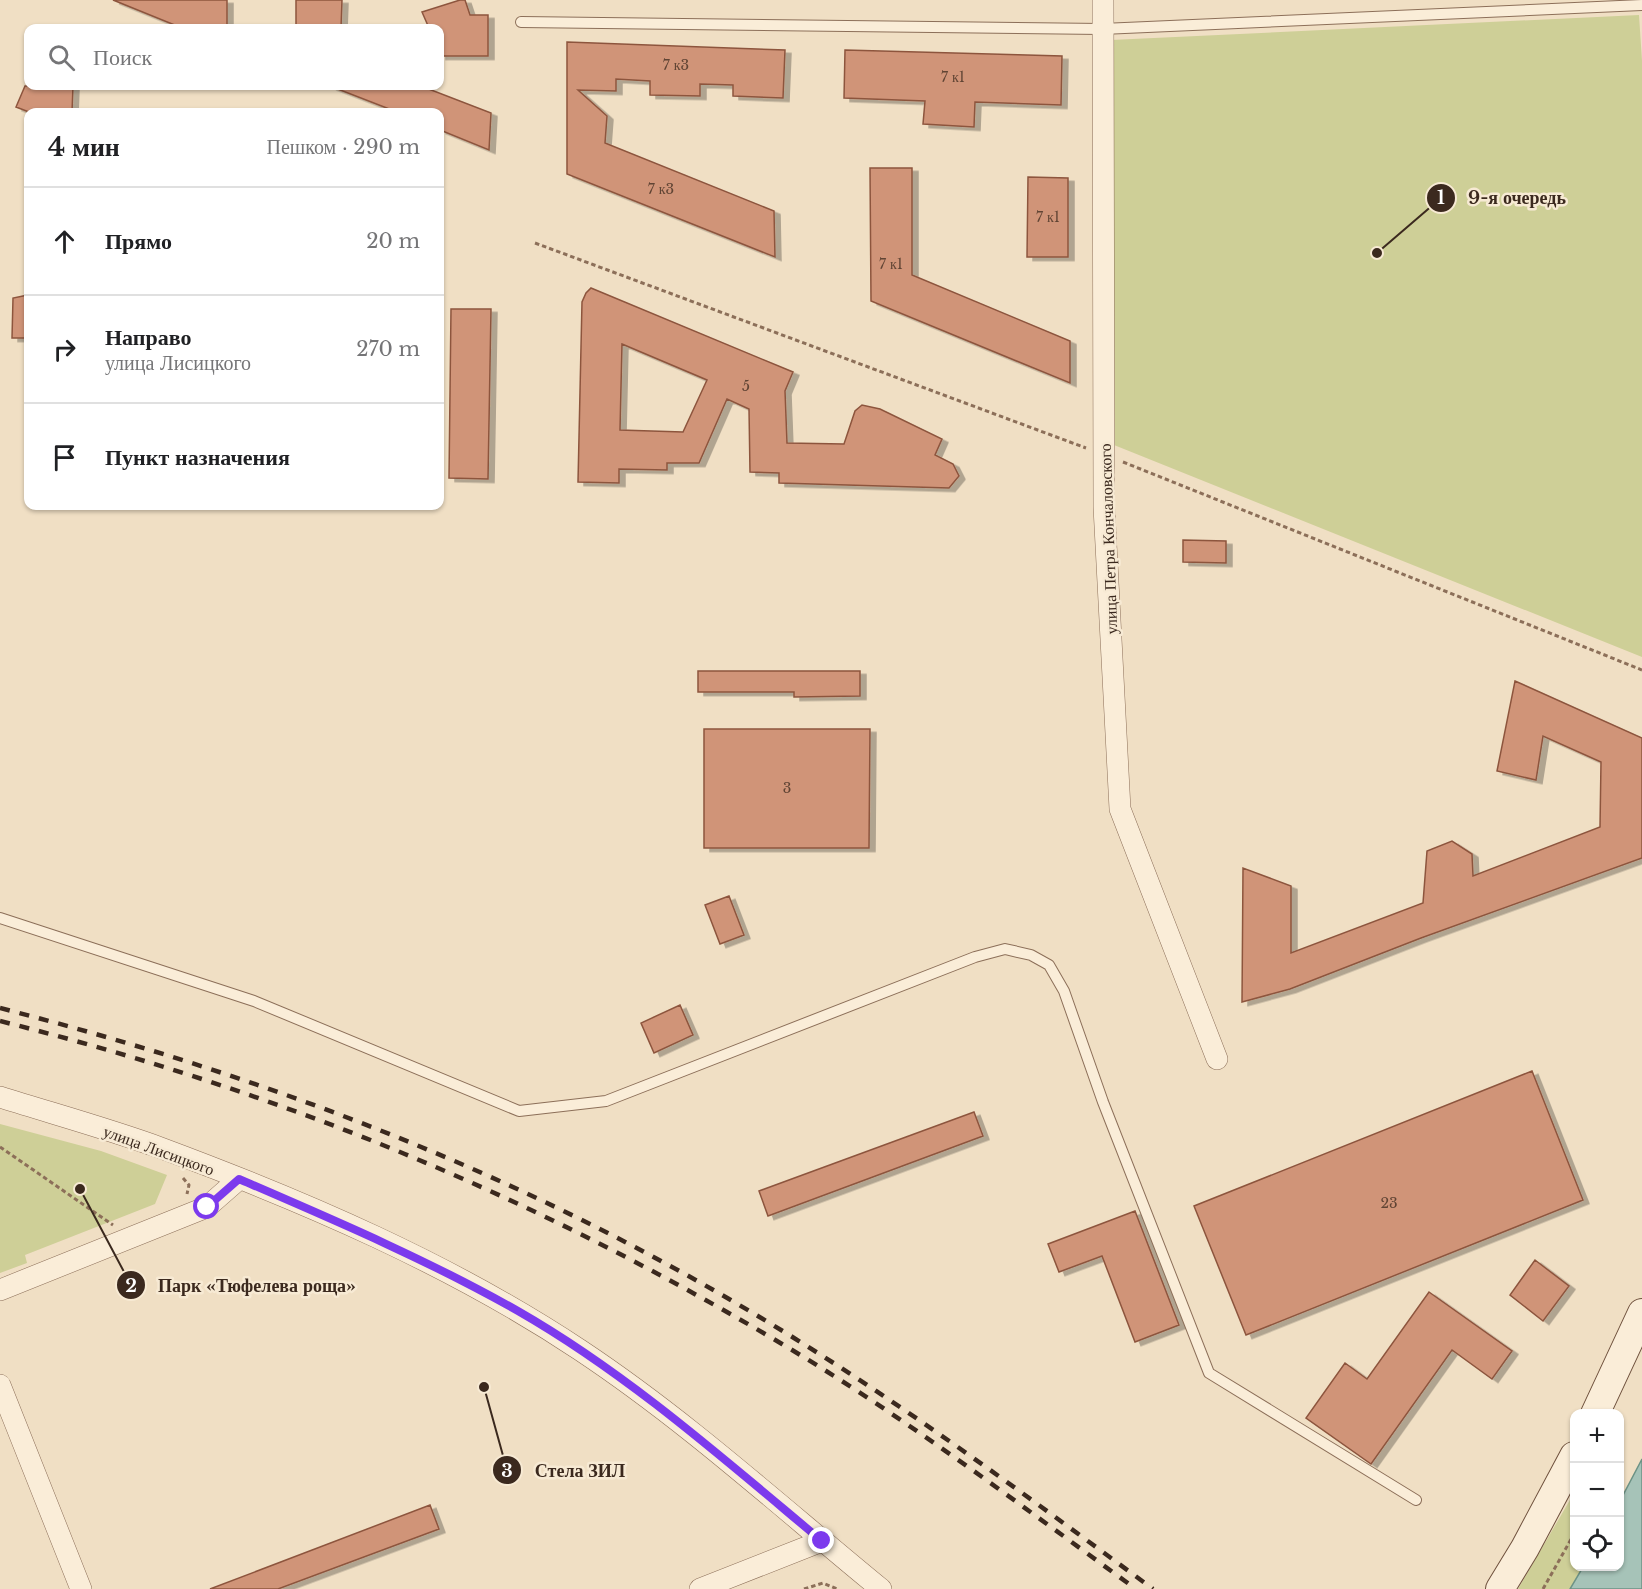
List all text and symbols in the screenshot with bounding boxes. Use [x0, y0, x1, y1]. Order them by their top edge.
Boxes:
search box [24, 24, 444, 90]
icon: search [45, 41, 78, 74]
text: Поиск [93, 44, 152, 71]
house number: 7 к3 [663, 56, 689, 74]
house number: 7 к1 [941, 68, 965, 86]
text: 4 мин [48, 131, 120, 163]
text: Пешком · 290 m [266, 135, 420, 159]
house number: 7 к3 [648, 180, 674, 198]
callout: 9-я очередь [1426, 180, 1578, 216]
text: 1 [1437, 187, 1445, 209]
text: 9-я очередь [1468, 187, 1566, 209]
house number: 7 к1 [1036, 208, 1060, 226]
icon: ahead [48, 225, 81, 258]
text: Прямо [105, 228, 172, 255]
text: 20 m [366, 229, 420, 253]
house number: 7 к1 [879, 255, 903, 273]
text: Направо [105, 324, 191, 351]
icon: right [48, 333, 81, 366]
text: 270 m [356, 337, 420, 361]
text: улица Лисицкого [105, 351, 251, 375]
house number: 5 [742, 377, 750, 395]
icon: arrive [48, 441, 81, 474]
street label: улица Петра Кончаловского [1095, 443, 1121, 635]
text: Пункт назначения [105, 444, 290, 471]
house number: 3 [783, 779, 791, 797]
street label: улица Лисицкого [101, 1121, 217, 1179]
route start [193, 1193, 219, 1219]
house number: 23 [1380, 1194, 1398, 1212]
callout: Парк «Тюфелева роща» [116, 1267, 368, 1303]
text: 2 [125, 1275, 137, 1297]
text: Парк «Тюфелева роща» [158, 1275, 356, 1297]
map controls [1570, 1409, 1624, 1571]
button: + [1570, 1409, 1624, 1463]
callout: Стела ЗИЛ [492, 1452, 637, 1488]
text: 3 [501, 1460, 513, 1482]
text: Стела ЗИЛ [535, 1460, 626, 1482]
button: − [1570, 1463, 1624, 1517]
button: locate [1570, 1517, 1624, 1571]
route end [808, 1527, 834, 1553]

